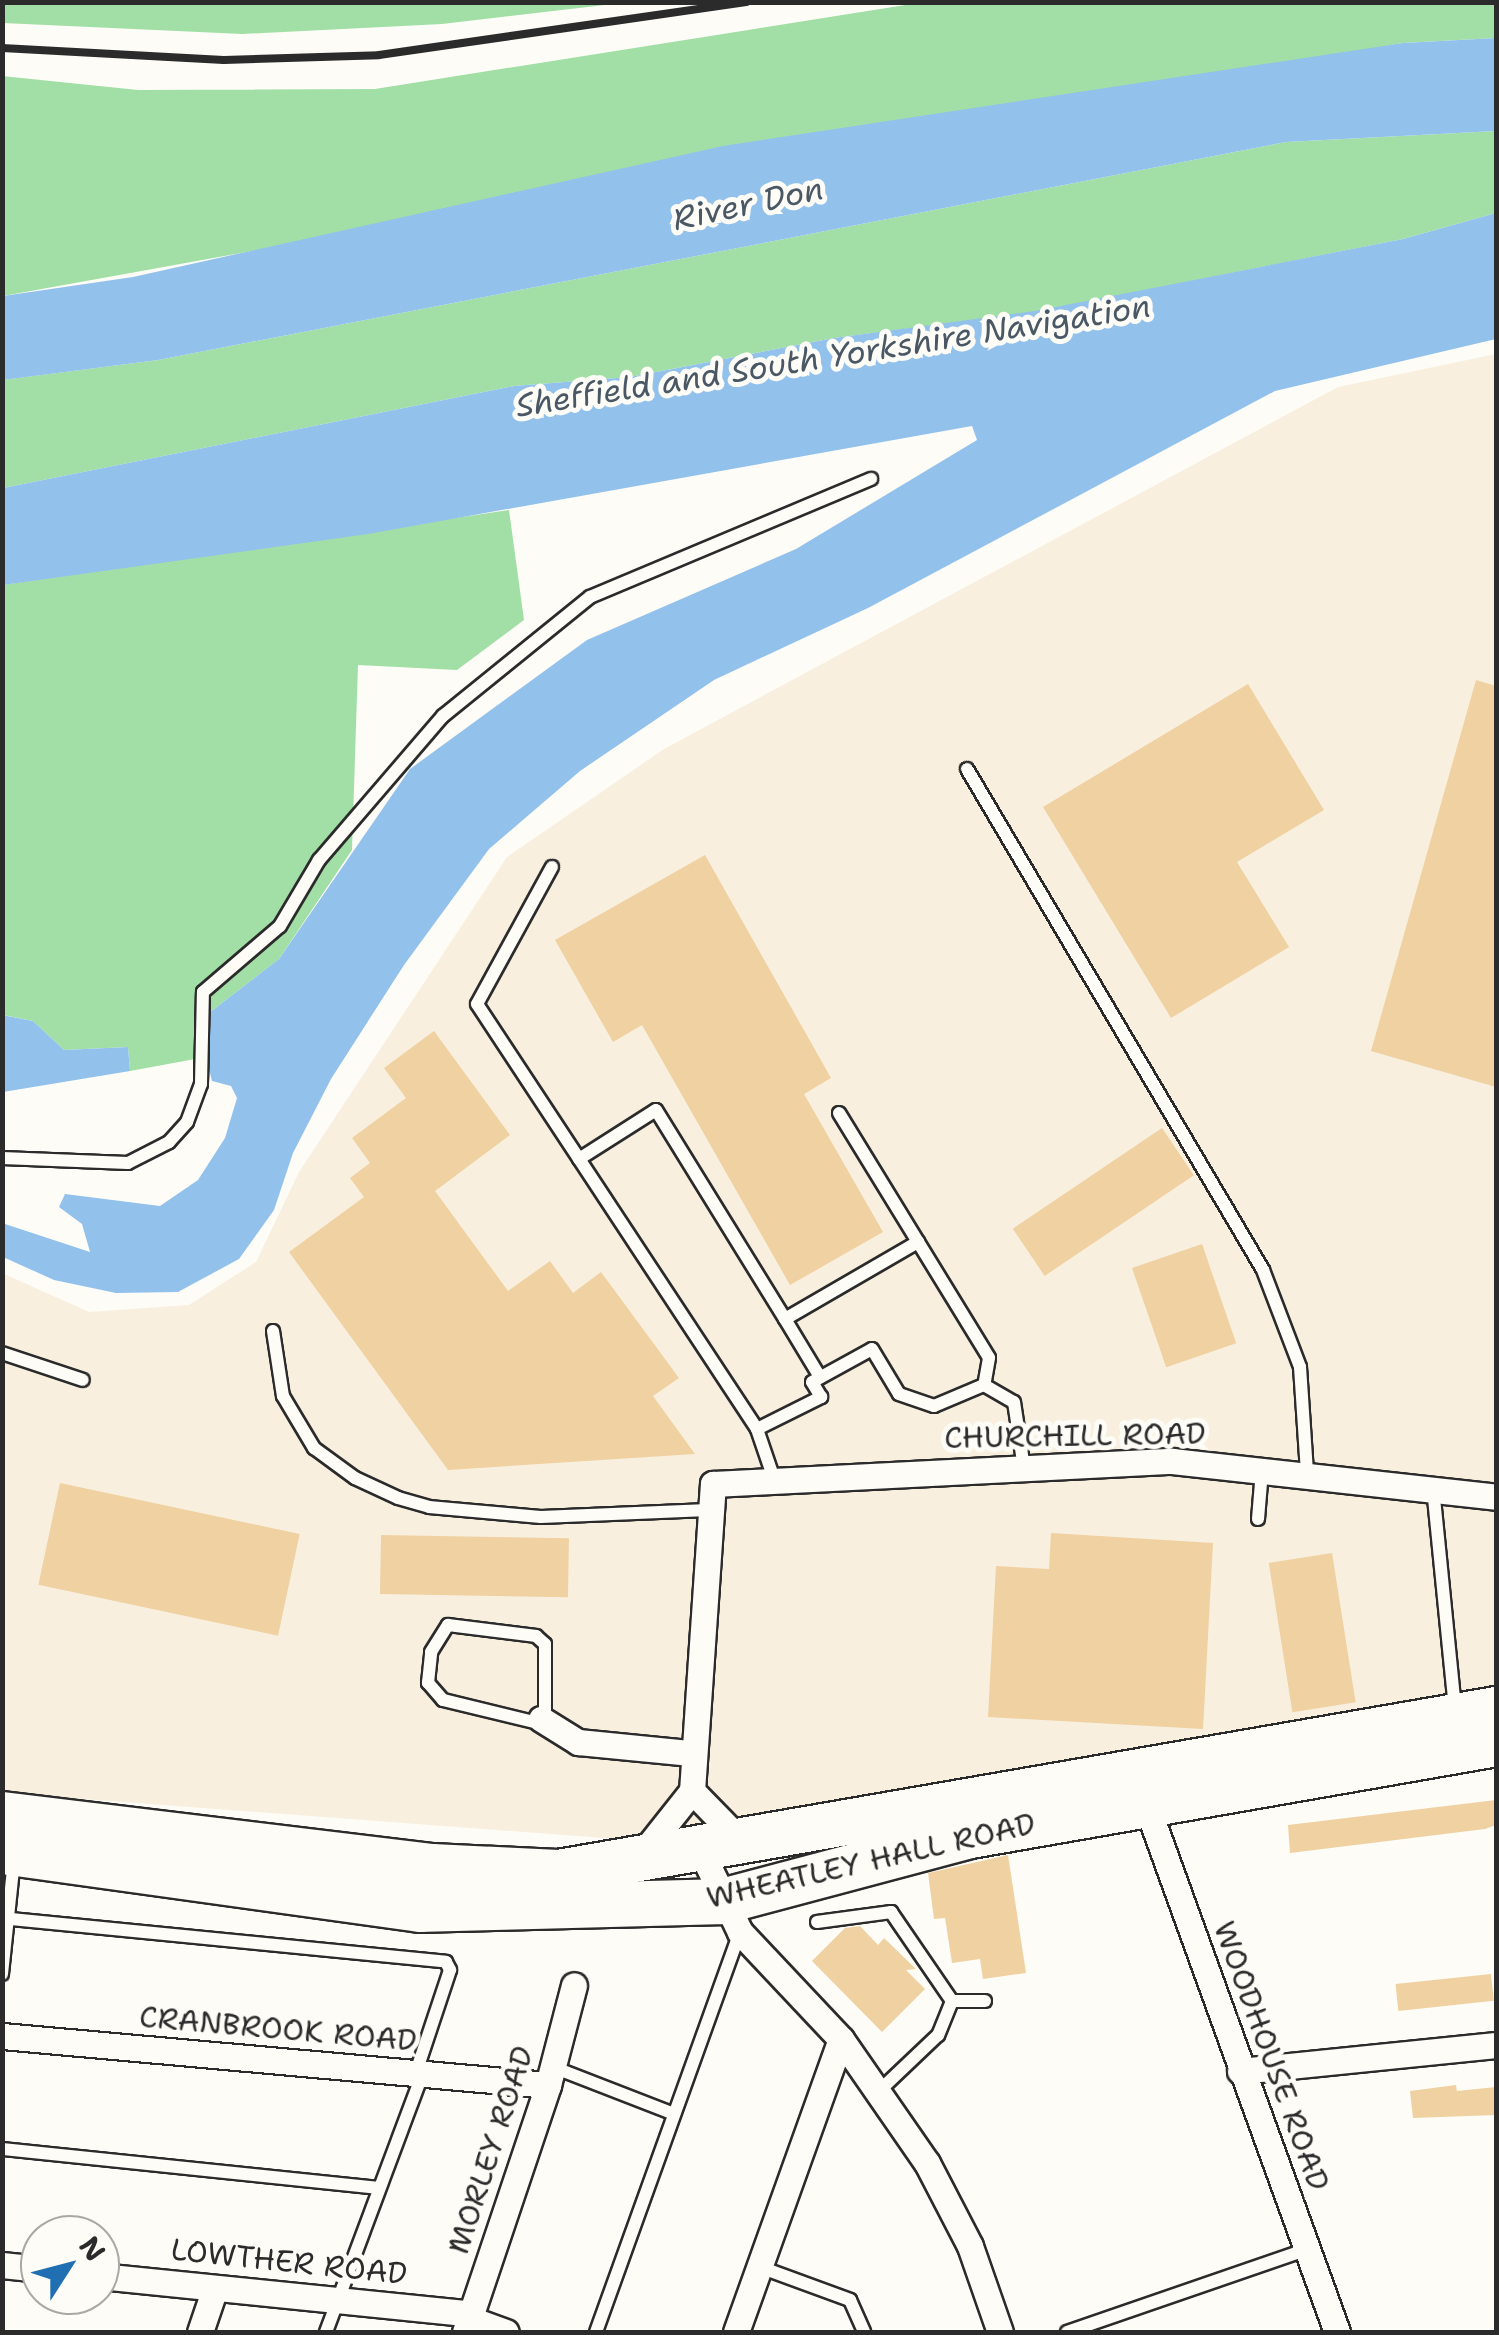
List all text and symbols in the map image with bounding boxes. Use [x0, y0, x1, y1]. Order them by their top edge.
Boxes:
water label: River Don [669, 169, 827, 239]
water label: Sheffield and South Yorkshire Navigation [513, 287, 1153, 425]
street label: CHURCHILL ROAD [944, 1416, 1206, 1456]
street label: WHEATLEY HALL ROAD [703, 1806, 1039, 1916]
street label: WOODHOUSE ROAD [1206, 1916, 1336, 2196]
street label: CRANBROOK ROAD [138, 1999, 418, 2059]
street label: MORLEY ROAD [440, 2042, 542, 2258]
north arrow [20, 2215, 120, 2315]
text: N [71, 2228, 115, 2269]
street label: LOWTHER ROAD [169, 2232, 409, 2292]

